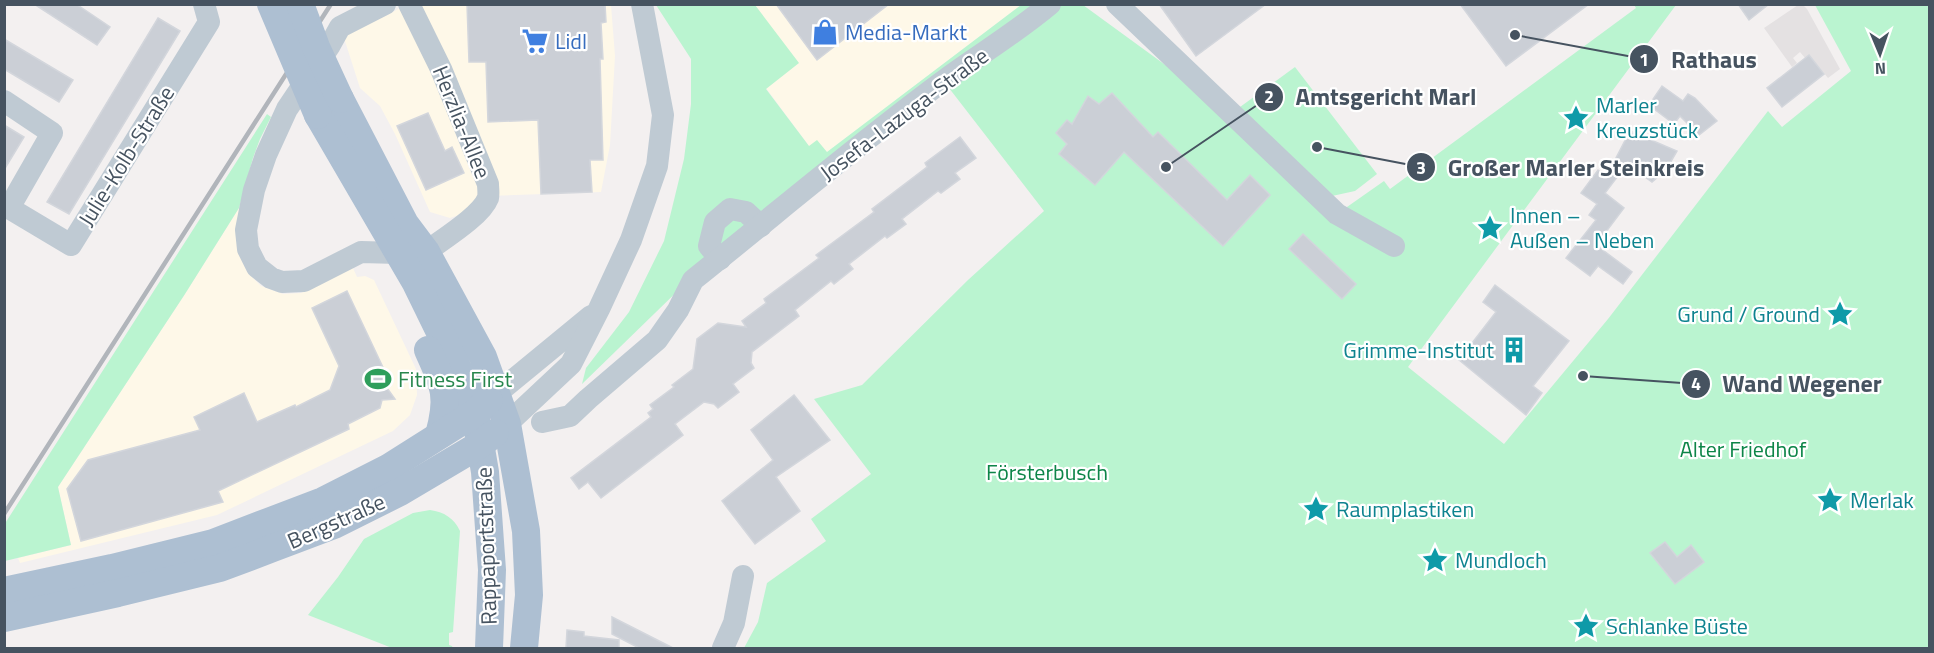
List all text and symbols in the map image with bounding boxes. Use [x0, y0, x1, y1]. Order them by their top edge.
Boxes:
place label: Media-Markt [845, 15, 967, 49]
shop icon: Media-Markt [810, 17, 840, 47]
place label: Lidl [555, 24, 587, 58]
north arrow [1850, 24, 1910, 84]
supermarket icon: Lidl [520, 26, 550, 56]
callout: Rathaus [1629, 38, 1769, 80]
street label: Josefa-Lazuga-Straße [812, 39, 996, 189]
text: Rathaus [1671, 41, 1757, 77]
text: 1 [1639, 46, 1649, 73]
text: N [1875, 57, 1886, 81]
street label: Herzlia-Allee [424, 60, 500, 184]
callout: Amtsgericht Marl [1254, 76, 1489, 118]
text: Amtsgericht Marl [1295, 78, 1477, 114]
street label: Julie-Kolb-Straße [69, 79, 183, 233]
text: 2 [1264, 83, 1274, 110]
place label: Marler Kreuzstück [1596, 88, 1699, 147]
place icon: Marler Kreuzstück [1561, 103, 1591, 133]
callout: Großer Marler Steinkreis [1406, 146, 1717, 188]
text: Großer Marler Steinkreis [1448, 149, 1704, 185]
text: 3 [1416, 154, 1426, 181]
place label: Innen – Außen – Neben [1510, 198, 1654, 257]
place icon: Innen – Außen – Neben [1475, 213, 1505, 243]
place label: Grund / Ground [1677, 297, 1820, 331]
place icon: Grund / Ground [1825, 299, 1855, 329]
place label: Grimme-Institut [1343, 333, 1494, 367]
building icon: Grimme-Institut [1499, 335, 1529, 365]
place label: Fitness First [398, 362, 513, 396]
callout: Wand Wegener [1681, 363, 1894, 405]
sports icon: Fitness First [363, 364, 393, 394]
text: Wand Wegener [1722, 365, 1882, 401]
text: 4 [1691, 370, 1701, 397]
park label: Alter Friedhof [1680, 432, 1807, 466]
park label: Försterbusch [986, 455, 1108, 489]
street label: Rappaportstraße [466, 467, 506, 625]
place label: Merlak [1850, 483, 1914, 517]
street label: Bergstraße [282, 484, 390, 558]
place icon: Merlak [1815, 485, 1845, 515]
place label: Raumplastiken [1336, 492, 1474, 526]
place icon: Raumplastiken [1301, 494, 1331, 524]
place label: Mundloch [1455, 543, 1547, 577]
place icon: Mundloch [1420, 545, 1450, 575]
place label: Schlanke Büste [1606, 609, 1748, 643]
place icon: Schlanke Büste [1571, 611, 1601, 641]

